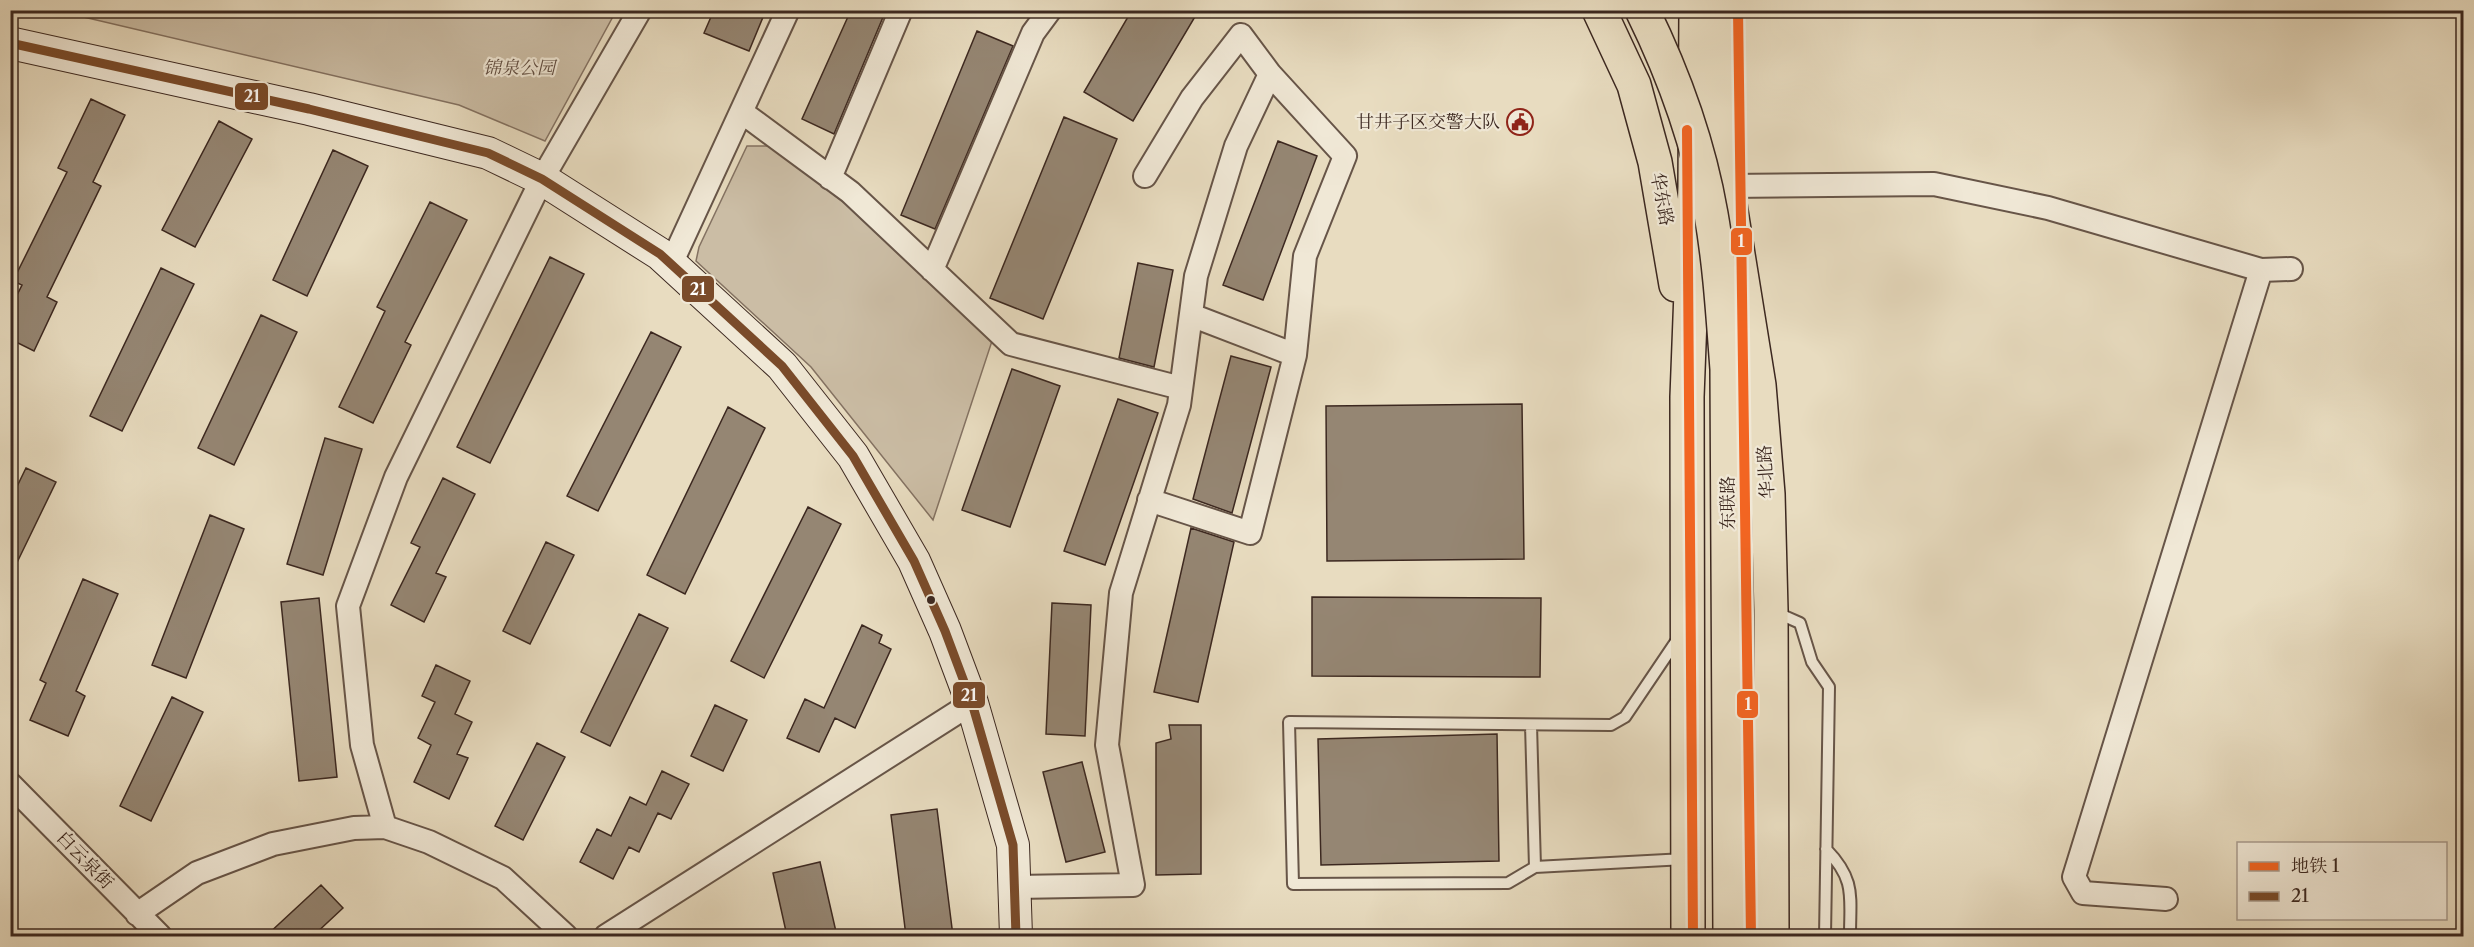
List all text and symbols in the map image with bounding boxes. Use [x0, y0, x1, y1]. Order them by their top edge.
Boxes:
park label: 锦泉公园 [483, 57, 558, 79]
line badge: 21 [234, 82, 269, 111]
text: 21 [244, 86, 261, 106]
public building icon: 甘井子区交警大队 [1505, 107, 1535, 137]
place label: 甘井子区交警大队 [1356, 111, 1500, 133]
street label: 华东路 [1646, 170, 1678, 228]
line badge: 1 [1730, 227, 1753, 256]
text: 1 [1737, 231, 1745, 251]
line badge: 21 [681, 275, 715, 303]
text: 21 [690, 279, 707, 299]
street label: 华北路 [1753, 444, 1779, 500]
street label: 东联路 [1717, 476, 1739, 530]
unlabelled marker [925, 594, 937, 606]
line badge: 21 [952, 681, 986, 709]
text: 21 [961, 685, 978, 705]
line badge: 1 [1736, 690, 1759, 719]
text: 1 [1744, 694, 1752, 714]
street label: 白云泉街 [52, 826, 118, 894]
legend [2237, 842, 2447, 920]
text: 地铁 1 [2291, 855, 2340, 877]
text: 21 [2291, 885, 2309, 907]

